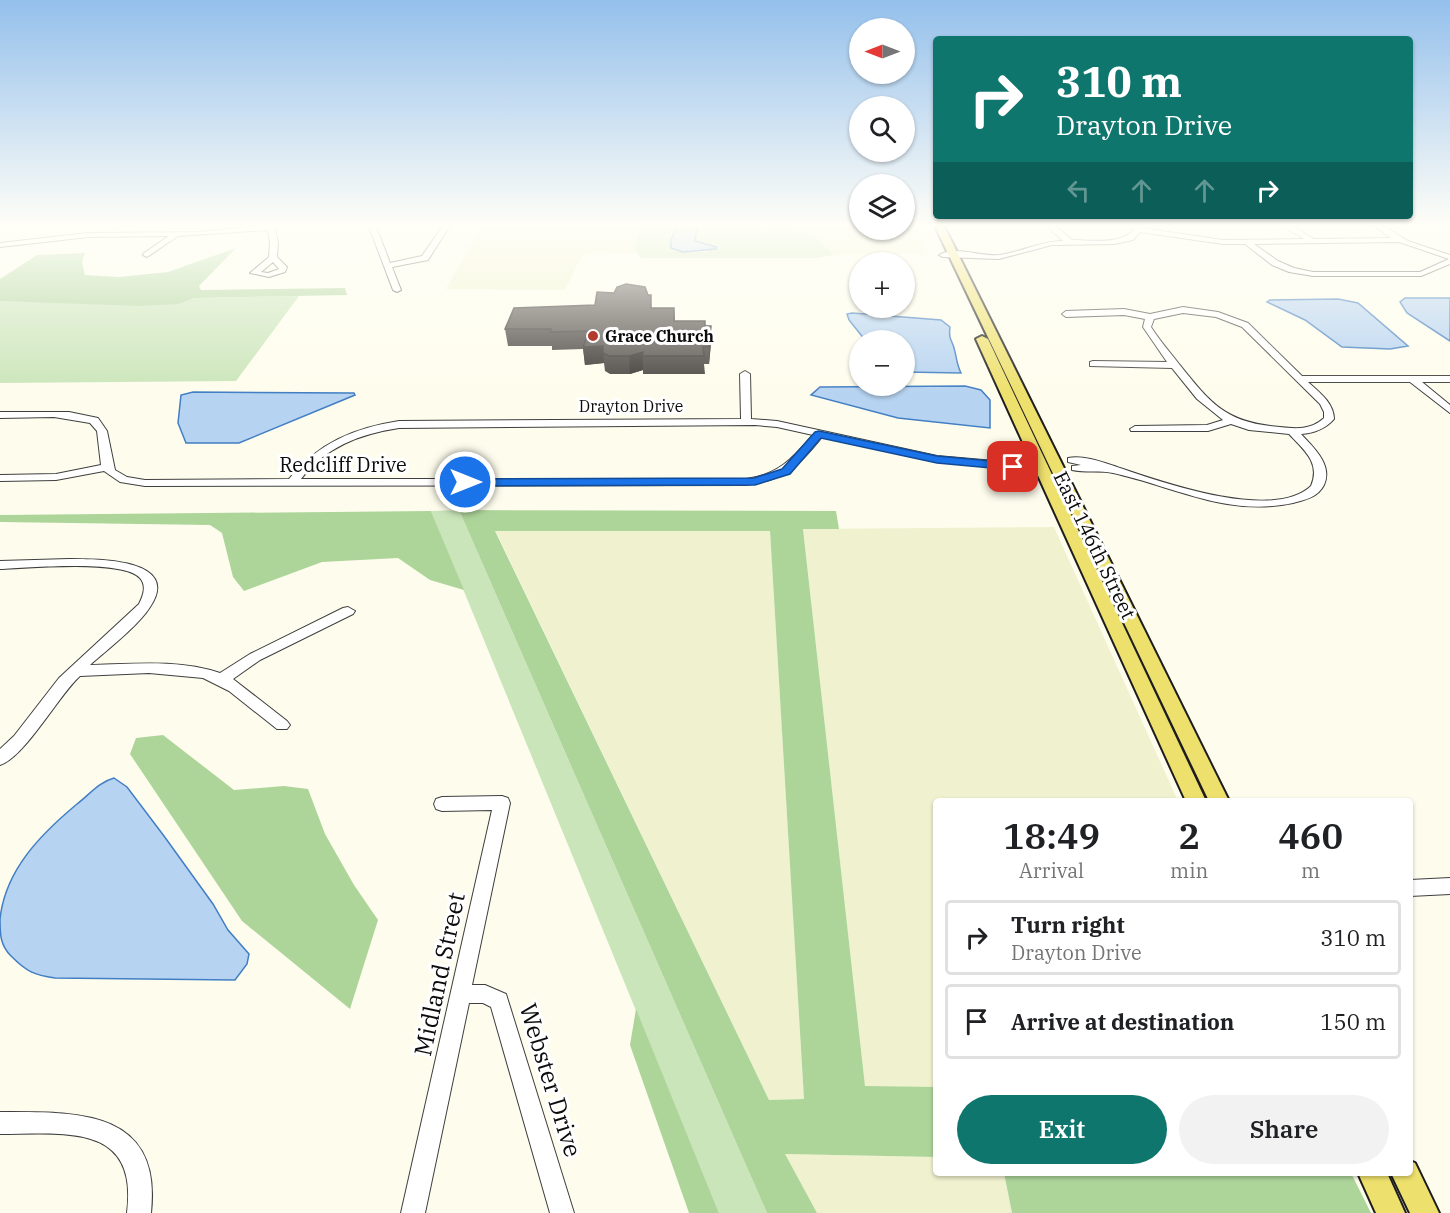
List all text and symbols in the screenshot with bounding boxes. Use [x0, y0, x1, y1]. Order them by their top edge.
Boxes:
north arrow [849, 18, 915, 84]
map controls [849, 18, 915, 396]
text: 310 m [1056, 54, 1182, 109]
icon: right [957, 60, 1035, 138]
button: search [849, 96, 915, 162]
text: Drayton Drive [1056, 107, 1232, 142]
button: layers [849, 174, 915, 240]
icon: left [1062, 174, 1095, 207]
icon: ahead [1125, 174, 1158, 207]
icon: ahead [1188, 174, 1221, 207]
icon: right [1251, 174, 1284, 207]
button: + [849, 252, 915, 318]
place label: Grace Church [605, 326, 714, 346]
marker: Grace Church [586, 329, 600, 343]
button: − [849, 330, 915, 396]
street label: Drayton Drive [579, 396, 683, 416]
pin [987, 441, 1038, 492]
position arrow [433, 450, 497, 514]
icon: arrive [996, 450, 1029, 483]
street label: Redcliff Drive [279, 451, 407, 478]
street label: East 146th Street [1047, 467, 1143, 623]
text: 18:49 [1003, 812, 1100, 859]
text: 2 [1178, 812, 1200, 859]
text: 460 [1278, 812, 1343, 859]
text: Arrival [1019, 857, 1084, 884]
text: min [1170, 857, 1208, 884]
text: m [1301, 857, 1320, 884]
street label: Midland Street [406, 889, 472, 1059]
text: Turn right [1011, 910, 1125, 939]
icon: right [960, 921, 993, 954]
text: 310 m [1320, 923, 1386, 952]
text: Drayton Drive [1011, 939, 1142, 966]
street label: Webster Drive [512, 999, 590, 1161]
icon: arrive [960, 1005, 993, 1038]
text: Arrive at destination [1011, 1007, 1234, 1036]
text: 150 m [1320, 1007, 1386, 1036]
button: Exit [957, 1095, 1167, 1164]
button: Share [1179, 1095, 1389, 1164]

